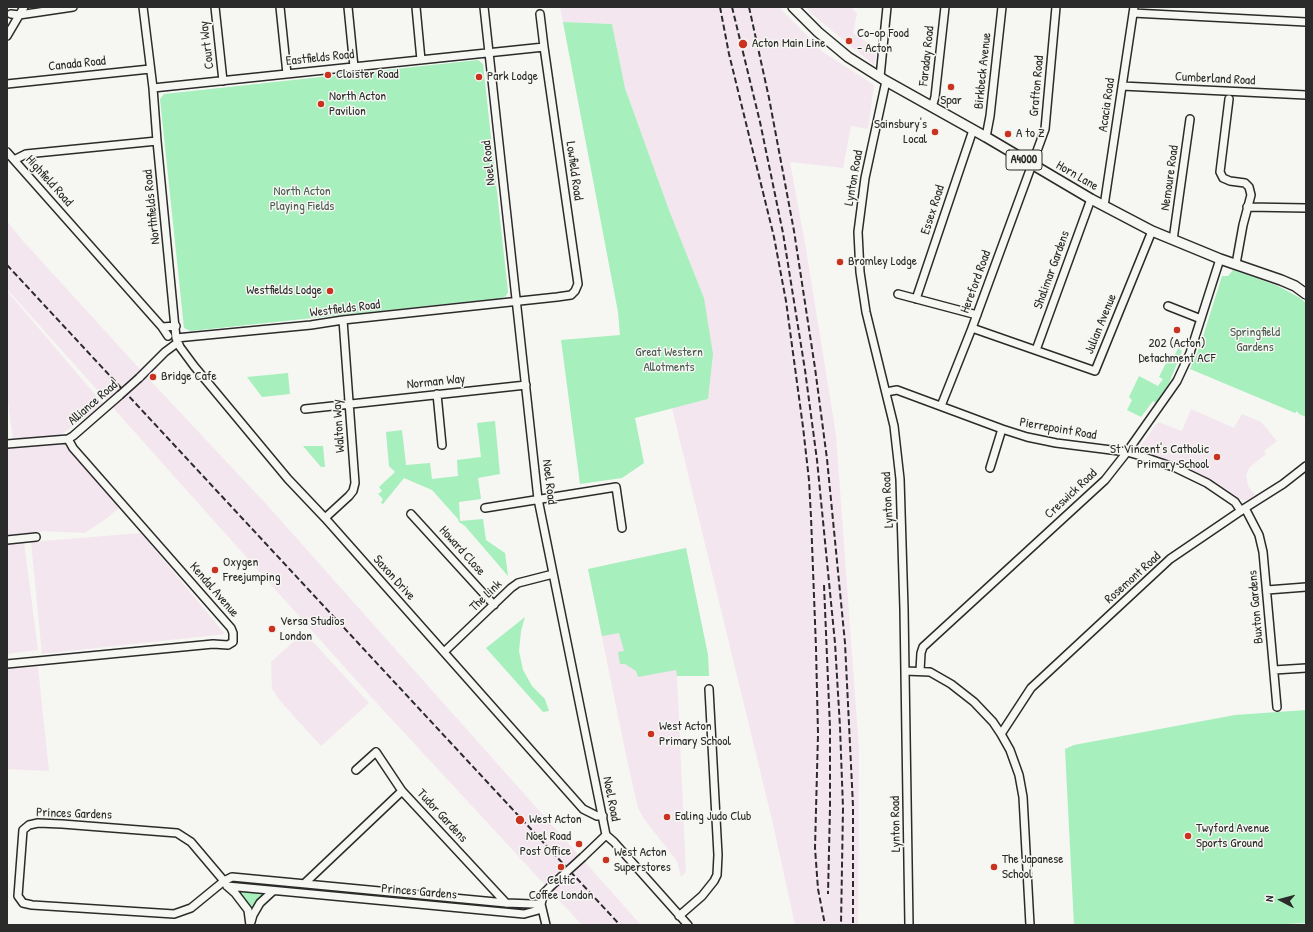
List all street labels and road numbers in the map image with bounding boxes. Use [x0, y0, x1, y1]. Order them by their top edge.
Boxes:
street label: Court Way [196, 20, 218, 70]
street label: Faraday Road [916, 25, 938, 87]
street label: Birkbeck Avenue [971, 32, 995, 110]
street label: Eastfields Road [285, 47, 355, 69]
street label: Canada Road [48, 53, 106, 75]
street label: Grafton Road [1027, 55, 1047, 117]
street label: Cumberland Road [1174, 69, 1256, 89]
street label: Acacia Road [1096, 77, 1118, 133]
street label: Noel Road [479, 140, 499, 186]
street label: Lowfield Road [562, 141, 586, 201]
street label: Nemoure Road [1158, 144, 1182, 212]
street label: Lynton Road [841, 149, 867, 207]
road number: A4000 [1006, 150, 1042, 170]
street label: Highfield Road [22, 152, 76, 210]
street label: Horn Lane [1053, 158, 1101, 194]
street label: Northfields Road [140, 169, 164, 245]
street label: Essex Road [918, 183, 948, 237]
street label: Shalimar Gardens [1031, 229, 1073, 311]
street label: Hereford Road [957, 248, 995, 316]
street label: Julian Avenue [1082, 292, 1120, 356]
street label: Westfields Road [309, 297, 381, 321]
street label: Norman Way [406, 371, 466, 393]
street label: Alliance Road [65, 377, 121, 429]
street label: Walton Way [329, 399, 349, 453]
street label: Pierrepoint Road [1018, 415, 1098, 443]
street label: Noel Road [539, 459, 559, 505]
street label: Creswick Road [1042, 466, 1100, 522]
street label: Lynton Road [879, 472, 897, 528]
street label: Howard Close [436, 523, 488, 579]
street label: Rosemont Road [1102, 549, 1164, 607]
street label: Saxon Drive [370, 552, 418, 604]
street label: Kendal Avenue [186, 559, 242, 621]
street label: Buxton Gardens [1245, 570, 1267, 644]
street label: The Link [467, 577, 505, 615]
street label: Noel Road [599, 775, 623, 823]
street label: Tudor Gardens [413, 786, 471, 846]
street label: Lynton Road [888, 796, 904, 852]
street label: Princes Gardens [36, 805, 112, 823]
street label: Princes Gardens [381, 881, 457, 903]

